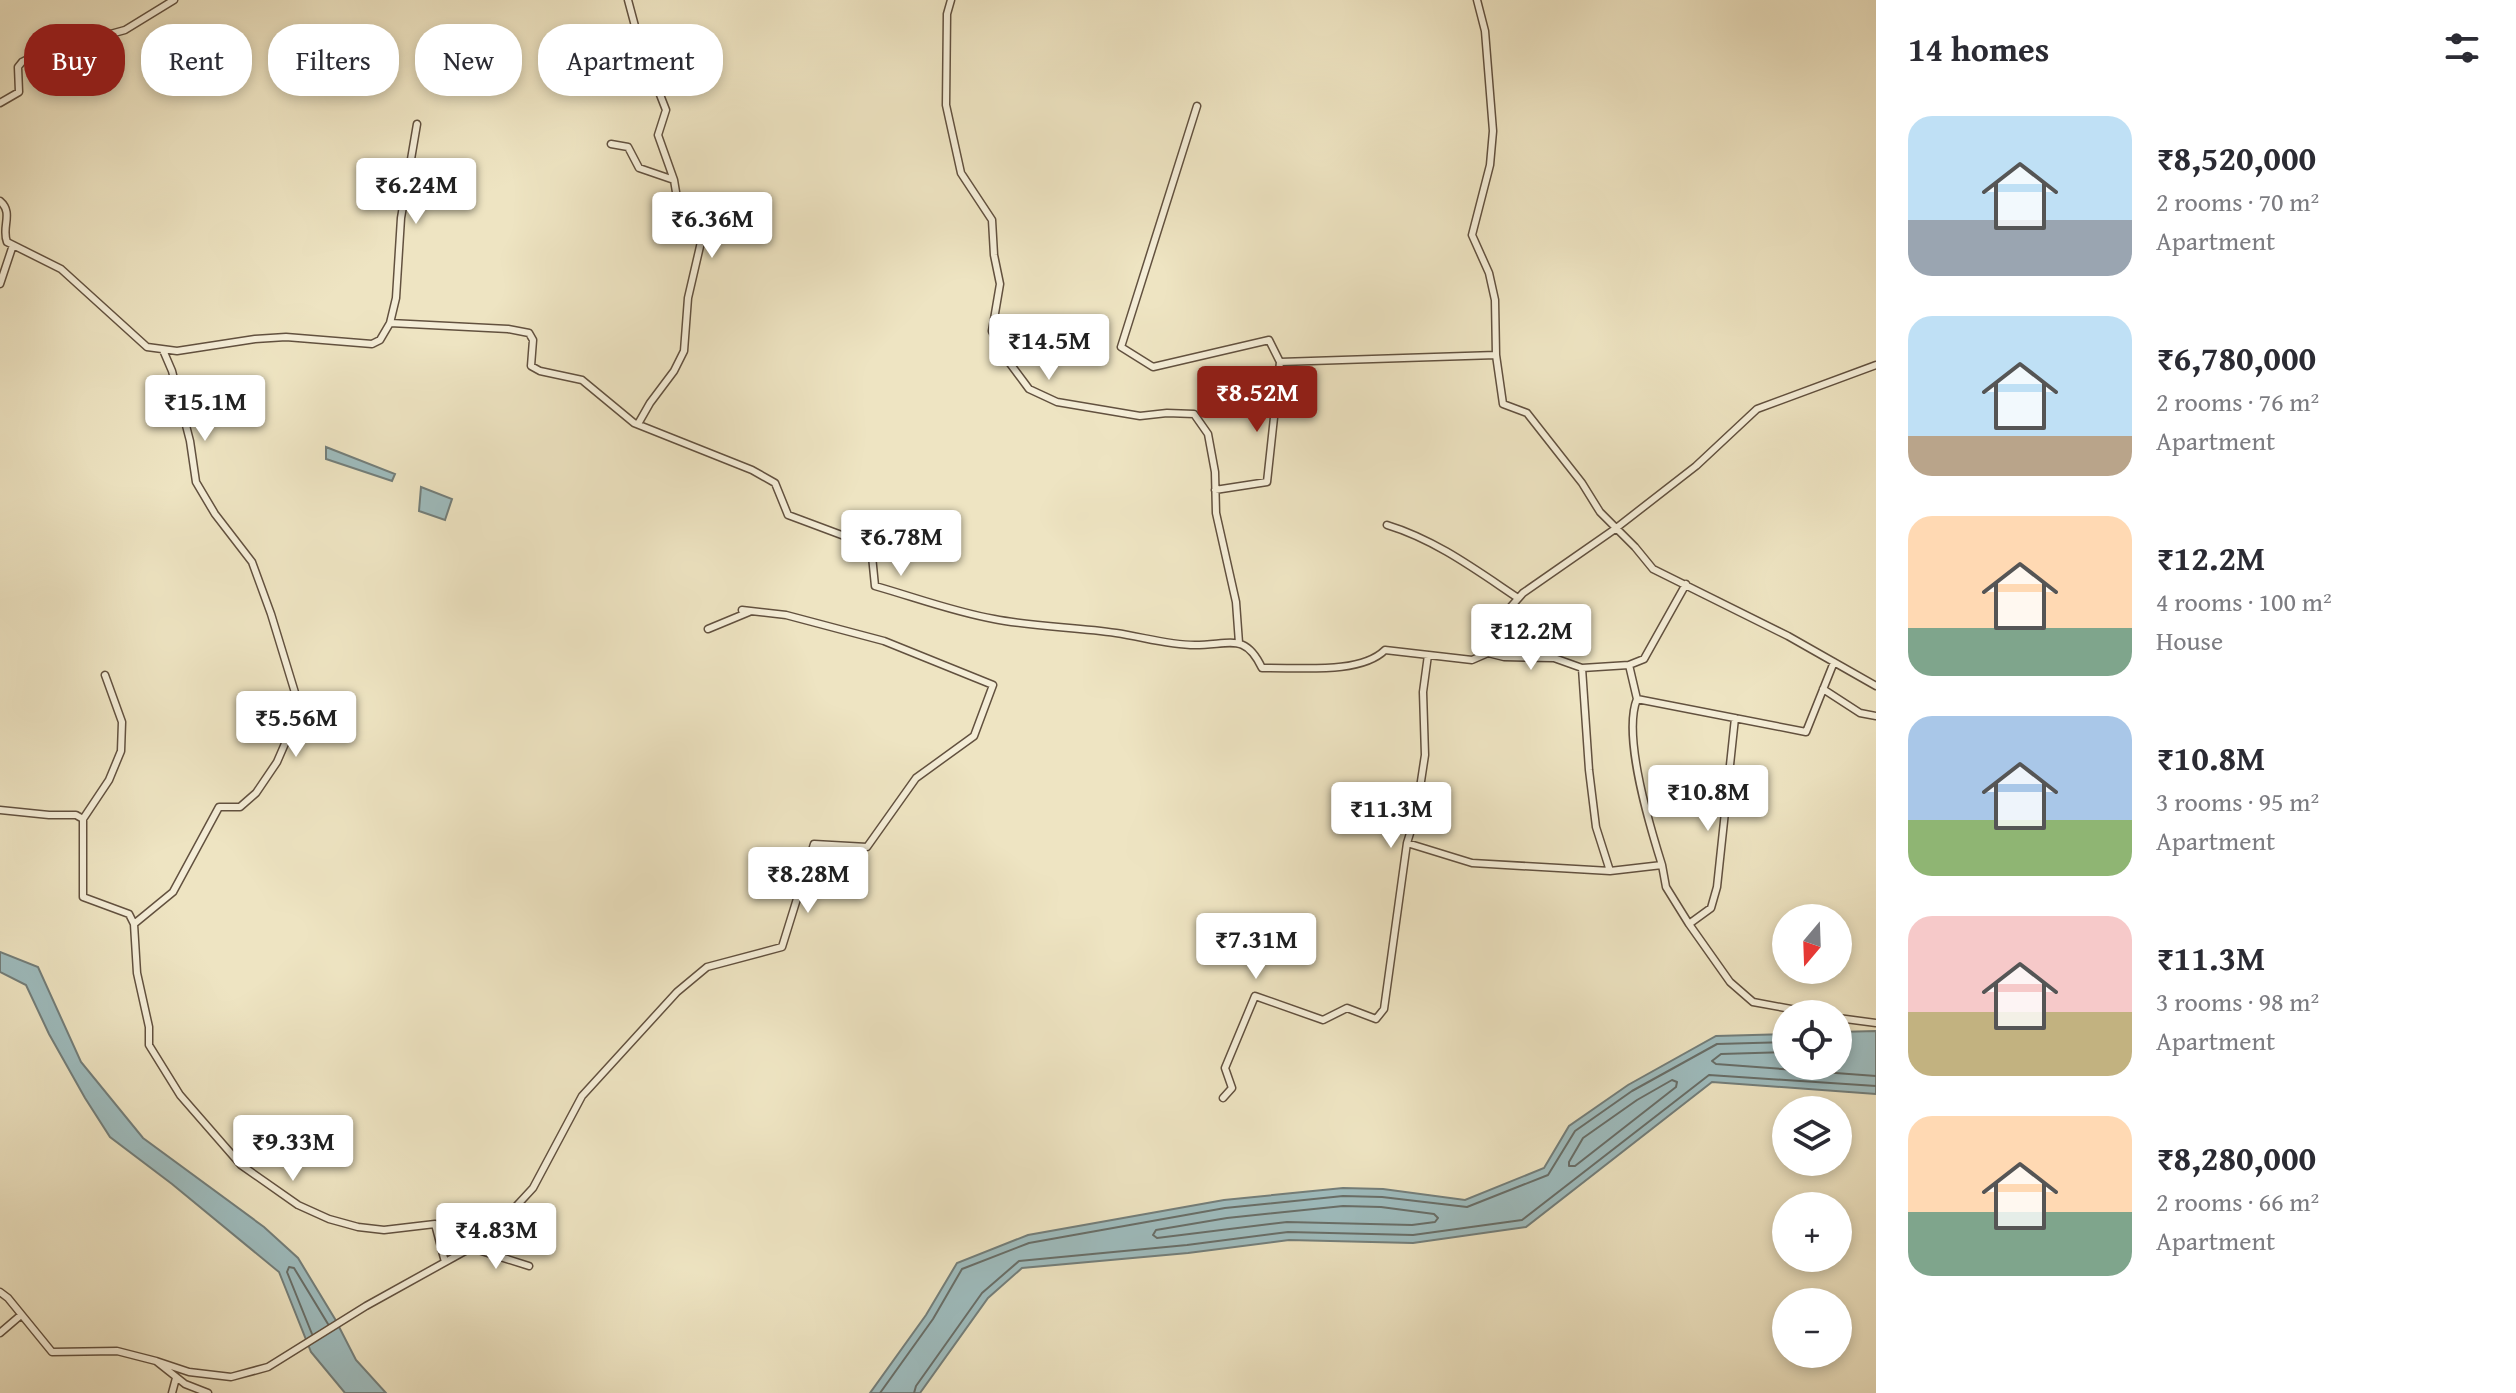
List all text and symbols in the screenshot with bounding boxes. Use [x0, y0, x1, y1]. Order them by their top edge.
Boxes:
chip: Buy [24, 24, 125, 96]
chip: Rent [141, 24, 252, 96]
chip: Filters [268, 24, 399, 96]
chip: New [415, 24, 522, 96]
chip: Apartment [538, 24, 723, 96]
text: 14 homes [1908, 24, 2049, 73]
icon: filters [2440, 26, 2484, 70]
text: ₹8,520,000 [2156, 133, 2316, 182]
icon: home [1972, 148, 2068, 244]
pin: ₹6.24M [351, 158, 481, 226]
text: ₹6.24M [374, 164, 458, 203]
text: 2 rooms · 70 m² [2156, 182, 2319, 221]
pin: ₹6.36M [647, 192, 777, 260]
text: ₹6.36M [670, 198, 754, 237]
text: Apartment [2156, 221, 2275, 260]
pin: ₹14.5M [984, 314, 1114, 382]
text: ₹14.5M [1007, 320, 1091, 359]
text: ₹6,780,000 [2156, 333, 2316, 382]
icon: home [1972, 348, 2068, 444]
pin: ₹8.52M [1192, 366, 1322, 434]
text: ₹8.52M [1215, 372, 1299, 411]
pin: ₹15.1M [140, 375, 270, 443]
text: ₹15.1M [163, 381, 247, 420]
text: 2 rooms · 76 m² [2156, 382, 2319, 421]
text: Apartment [2156, 421, 2275, 460]
pin: ₹6.78M [836, 510, 966, 578]
text: ₹6.78M [859, 516, 943, 555]
text: ₹12.2M [2156, 533, 2265, 582]
icon: home [1972, 548, 2068, 644]
text: 4 rooms · 100 m² [2156, 582, 2332, 621]
pin: ₹12.2M [1466, 604, 1596, 672]
text: ₹12.2M [1489, 610, 1573, 649]
text: House [2156, 621, 2223, 660]
pin: ₹5.56M [231, 691, 361, 759]
text: ₹5.56M [254, 697, 338, 736]
text: ₹10.8M [2156, 733, 2265, 782]
icon: home [1972, 748, 2068, 844]
pin: ₹10.8M [1643, 765, 1773, 833]
text: ₹10.8M [1666, 771, 1750, 810]
pin: ₹11.3M [1326, 782, 1456, 850]
text: 3 rooms · 95 m² [2156, 782, 2319, 821]
text: ₹11.3M [1349, 788, 1433, 827]
text: Apartment [2156, 821, 2275, 860]
pin: ₹8.28M [743, 847, 873, 915]
text: ₹8.28M [766, 853, 850, 892]
north arrow [1772, 904, 1852, 984]
map controls [1772, 904, 1852, 1368]
pin: ₹7.31M [1191, 913, 1321, 981]
text: ₹7.31M [1214, 919, 1298, 958]
text: ₹11.3M [2156, 933, 2265, 982]
icon: home [1972, 948, 2068, 1044]
text: 3 rooms · 98 m² [2156, 982, 2319, 1021]
button: locate [1772, 1000, 1852, 1080]
text: Apartment [2156, 1021, 2275, 1060]
button: layers [1772, 1096, 1852, 1176]
pin: ₹9.33M [228, 1115, 358, 1183]
text: ₹9.33M [251, 1121, 335, 1160]
text: ₹8,280,000 [2156, 1133, 2316, 1182]
icon: home [1972, 1148, 2068, 1244]
text: 2 rooms · 66 m² [2156, 1182, 2319, 1221]
button: + [1772, 1192, 1852, 1272]
pin: ₹4.83M [431, 1203, 561, 1271]
text: ₹4.83M [454, 1209, 538, 1248]
text: Apartment [2156, 1221, 2275, 1260]
button: − [1772, 1288, 1852, 1368]

